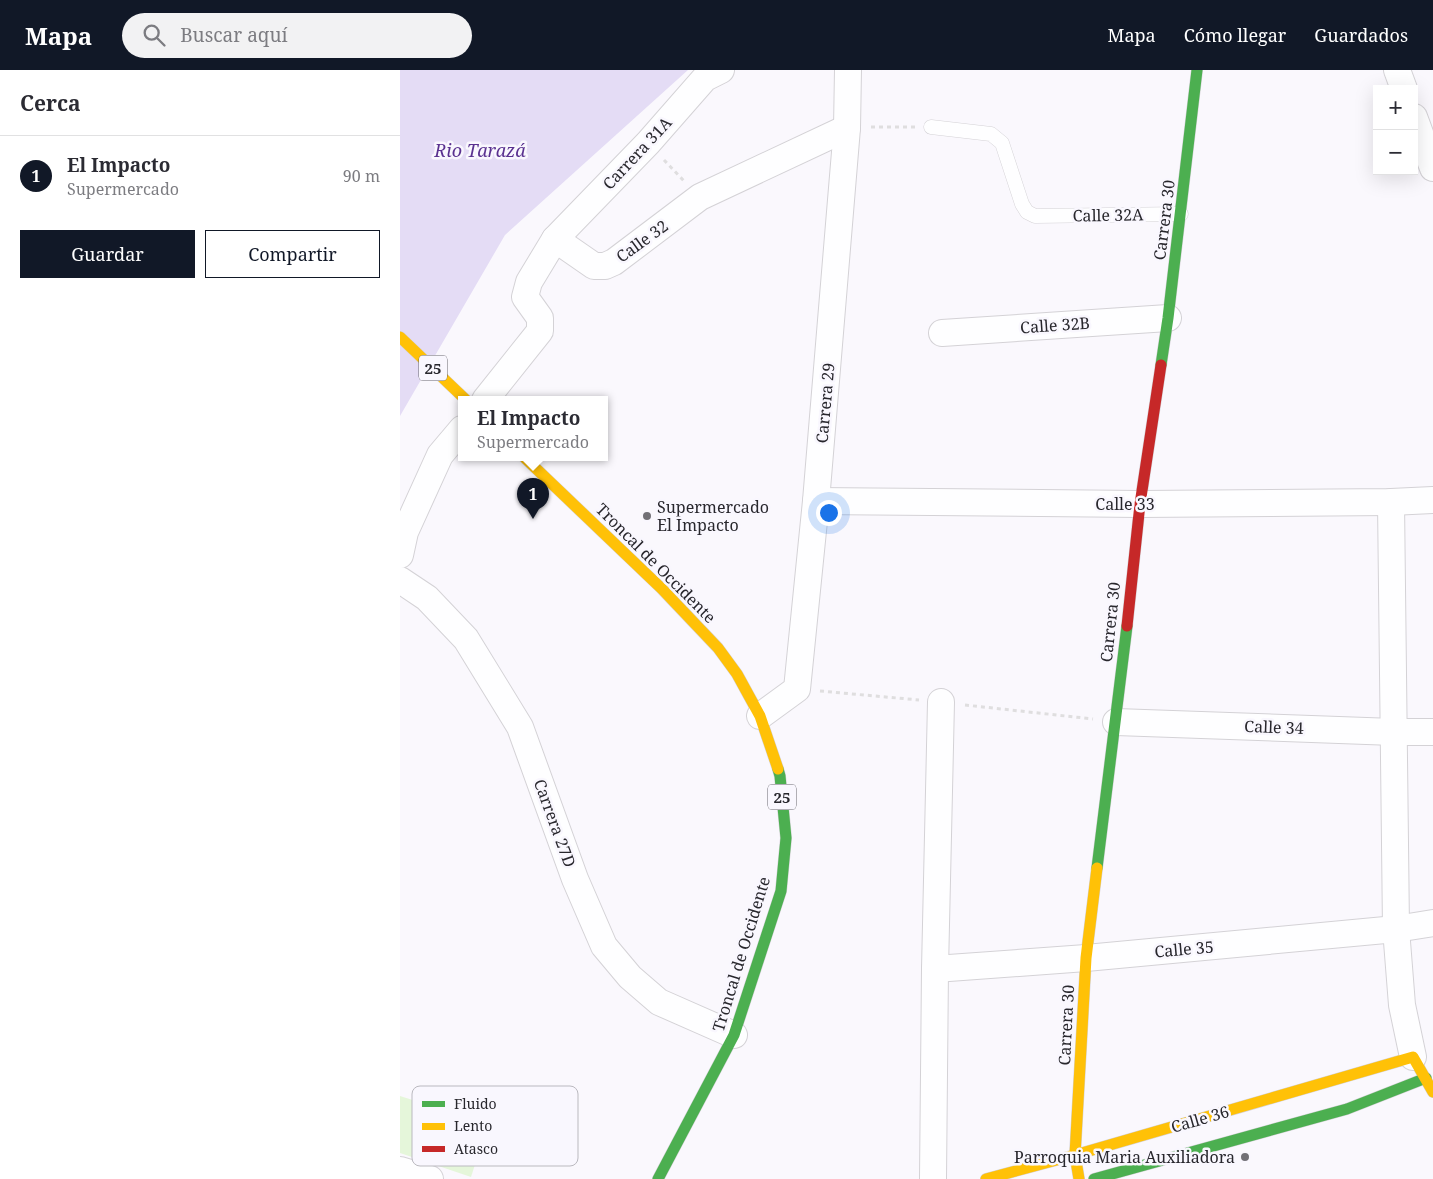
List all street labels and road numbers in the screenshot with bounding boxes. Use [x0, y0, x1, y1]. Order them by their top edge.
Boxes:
street label: Carrera 31A [598, 111, 677, 194]
street label: Carrera 30 [1148, 179, 1180, 261]
street label: Calle 32A [1072, 203, 1144, 227]
street label: Calle 32 [612, 215, 672, 267]
street label: Calle 32B [1019, 312, 1091, 338]
road number: 25 [419, 356, 447, 380]
street label: Carrera 29 [811, 362, 839, 444]
street label: Calle 33 [1095, 493, 1155, 515]
street label: Troncal de Occidente [591, 498, 721, 628]
street label: Carrera 30 [1095, 581, 1125, 663]
street label: Calle 34 [1244, 715, 1304, 739]
street label: Carrera 27D [529, 776, 581, 870]
road number: 25 [768, 784, 796, 810]
street label: Troncal de Occidente [707, 874, 775, 1034]
street label: Calle 35 [1153, 935, 1215, 963]
street label: Carrera 30 [1053, 984, 1079, 1066]
street label: Calle 36 [1168, 1100, 1232, 1138]

